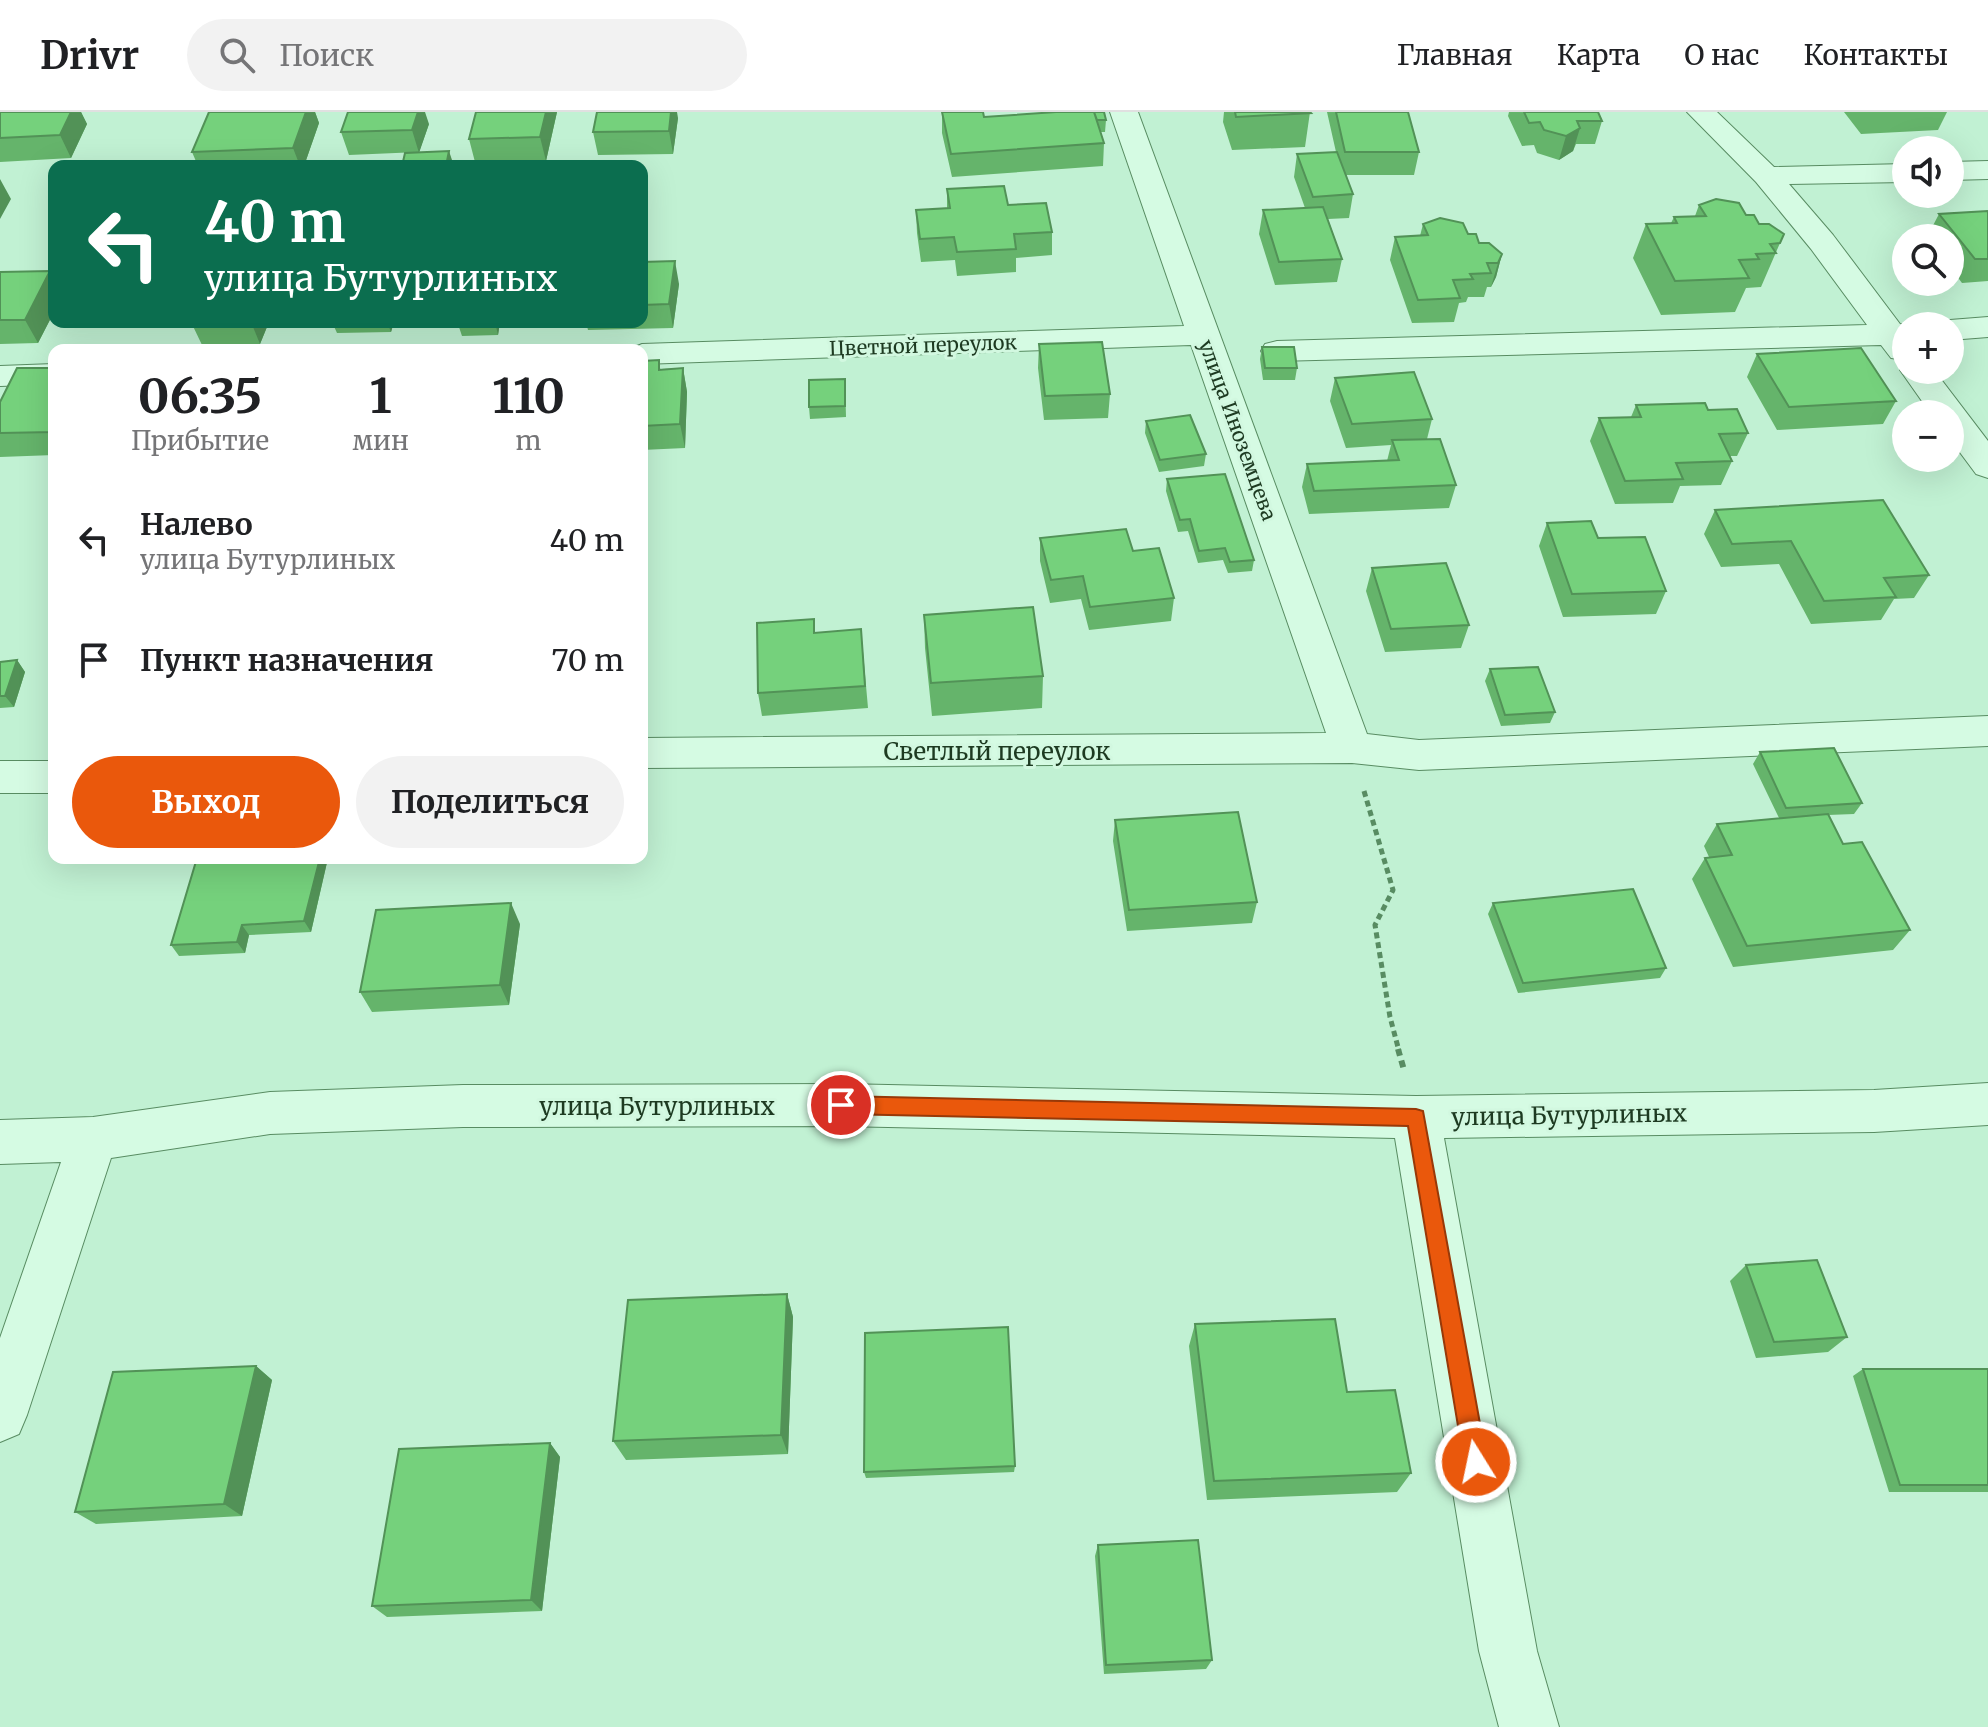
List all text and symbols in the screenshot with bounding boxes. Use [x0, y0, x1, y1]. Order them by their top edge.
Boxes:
search box [187, 19, 747, 91]
text: Drivr [40, 32, 139, 79]
icon: search [215, 33, 259, 77]
text: Поиск [279, 36, 374, 74]
text: Главная [1397, 37, 1513, 73]
text: Карта [1557, 37, 1640, 73]
text: О нас [1684, 37, 1759, 73]
text: Контакты [1803, 37, 1948, 73]
map controls [1892, 136, 1964, 472]
button: sound [1892, 136, 1964, 208]
text: 40 m [204, 187, 346, 257]
icon: left [72, 192, 176, 296]
button: search [1892, 224, 1964, 296]
text: улица Бутурлиных [204, 256, 558, 301]
button: + [1892, 312, 1964, 384]
street label: Цветной переулок [829, 329, 1018, 361]
street label: улица Иноземцева [1194, 336, 1282, 524]
text: 06:35 [138, 366, 262, 426]
text: 1 [369, 366, 392, 426]
text: 110 [492, 366, 565, 426]
button: − [1892, 400, 1964, 472]
text: Прибытие [131, 424, 269, 457]
text: мин [352, 424, 409, 457]
text: m [516, 424, 541, 457]
text: Налево [140, 505, 253, 543]
icon: left [72, 518, 116, 562]
text: 40 m [550, 521, 624, 559]
text: улица Бутурлиных [140, 543, 395, 576]
icon: arrive [72, 638, 116, 682]
text: Пункт назначения [140, 641, 434, 679]
text: 70 m [551, 641, 624, 679]
street label: Светлый переулок [884, 736, 1110, 767]
button: Выход [72, 756, 340, 848]
button: Поделиться [356, 756, 624, 848]
pin [807, 1071, 875, 1139]
icon: arrive [819, 1083, 863, 1127]
street label: улица Бутурлиных [539, 1091, 776, 1122]
street label: улица Бутурлиных [1451, 1097, 1688, 1133]
position arrow [1434, 1420, 1518, 1504]

